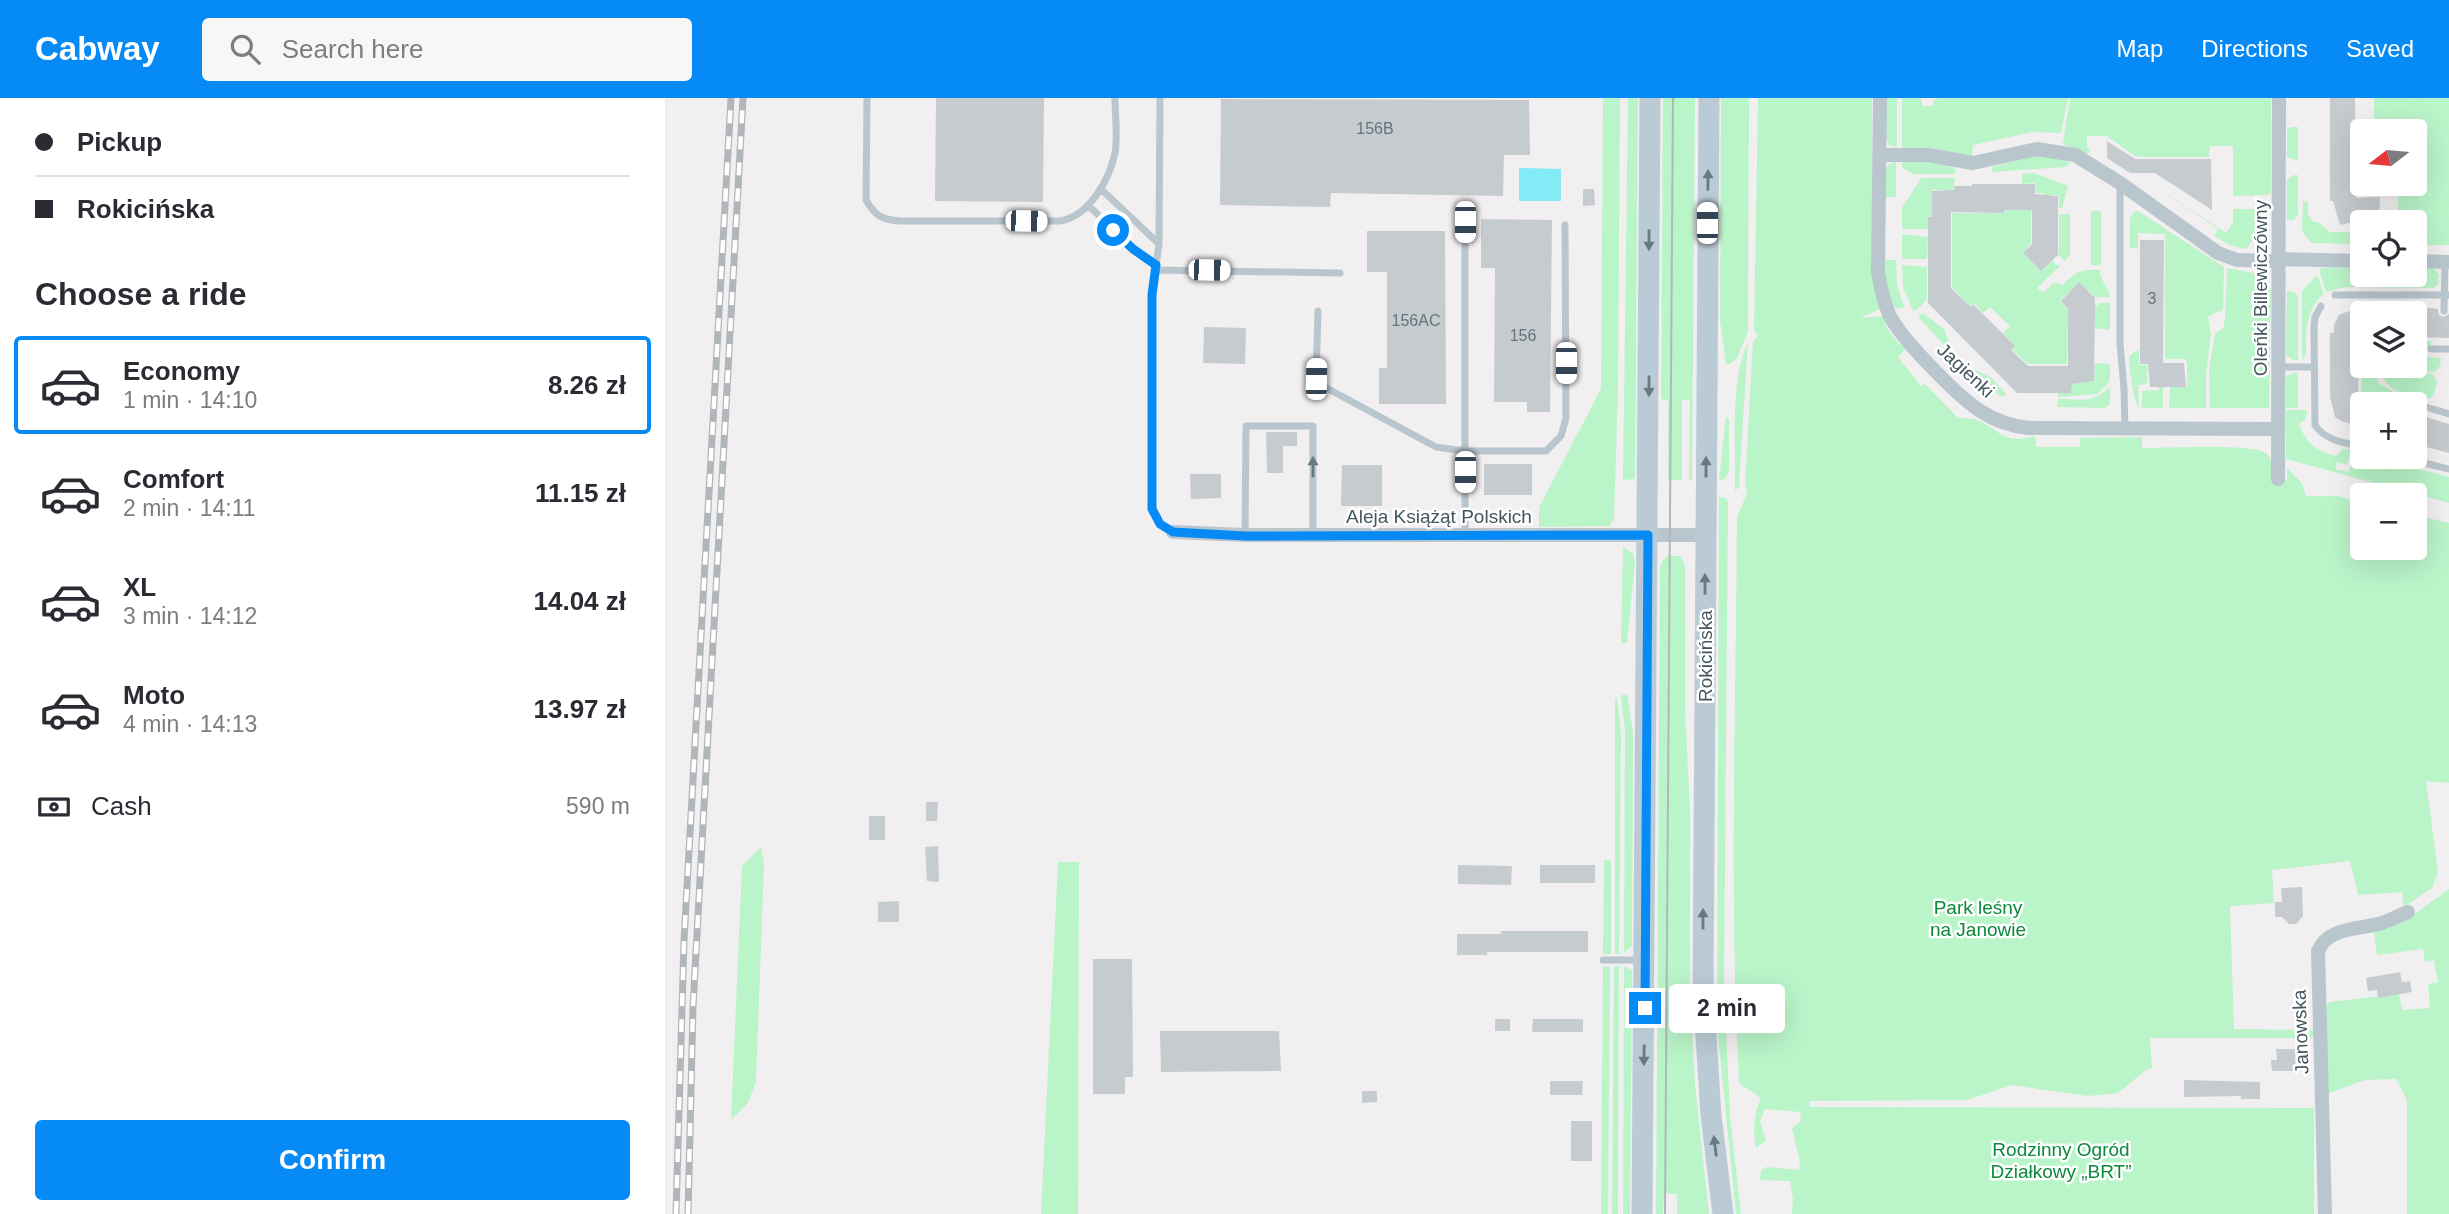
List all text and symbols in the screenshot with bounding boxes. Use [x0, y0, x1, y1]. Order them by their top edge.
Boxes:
search box [202, 18, 692, 81]
text: Cabway [35, 30, 160, 67]
icon: search [226, 30, 264, 68]
text: Search here [282, 34, 423, 64]
text: Map [2117, 35, 2163, 62]
text: Directions [2201, 35, 2308, 62]
text: Saved [2346, 35, 2414, 62]
north arrow [2350, 119, 2427, 196]
map controls [2350, 119, 2427, 560]
house number: 156B [1356, 120, 1394, 137]
text: Pickup [77, 127, 162, 157]
one-way arrow [1702, 169, 1714, 191]
text: Rokicińska [77, 194, 214, 224]
street label: Oleńki Billewiczówny [2250, 199, 2271, 376]
car [1455, 201, 1476, 243]
car [1697, 202, 1718, 244]
car [1005, 210, 1048, 232]
button: locate [2350, 210, 2427, 287]
route start [1097, 214, 1129, 246]
one-way arrow [1643, 229, 1655, 251]
car [1188, 259, 1231, 281]
text: Choose a ride [35, 276, 247, 312]
house number: 3 [2148, 290, 2157, 307]
button: layers [2350, 301, 2427, 378]
house number: 156AC [1392, 312, 1440, 329]
house number: 156 [1510, 327, 1536, 344]
street label: Jagienki [1933, 339, 1998, 402]
car [1556, 342, 1577, 384]
icon: car [39, 354, 102, 417]
text: Economy [123, 356, 240, 386]
car [1306, 358, 1327, 400]
text: 8.26 zł [548, 370, 626, 400]
one-way arrow [1643, 375, 1654, 397]
text: 1 min · 14:10 [123, 387, 257, 413]
button: + [2350, 392, 2427, 469]
car [1455, 451, 1476, 493]
one-way arrow [1700, 455, 1712, 477]
one-way arrow [1307, 456, 1319, 478]
icon: car [39, 462, 102, 525]
text: Comfort [123, 464, 224, 494]
text: 11.15 zł [535, 478, 626, 508]
button: − [2350, 483, 2427, 560]
text: 2 min · 14:11 [123, 495, 256, 521]
street label: Aleja Książąt Polskich [1346, 506, 1532, 527]
icon: car [39, 570, 102, 633]
text: XL [123, 572, 156, 602]
one-way arrow [1699, 573, 1711, 595]
text: 14.04 zł [533, 586, 626, 616]
text: 3 min · 14:12 [123, 603, 257, 629]
street label: Rokicińska [1695, 610, 1716, 702]
icon: car [39, 678, 102, 741]
text: Moto [123, 680, 185, 710]
text: 13.97 zł [533, 694, 626, 724]
text: 4 min · 14:13 [123, 711, 257, 737]
icon: cash [35, 788, 73, 826]
text: Cash [91, 791, 152, 821]
text: 590 m [566, 793, 630, 819]
park label: Park leśny na Janowie [1930, 897, 2026, 940]
one-way arrow [1698, 908, 1709, 930]
callout: 2 min [1669, 984, 1785, 1032]
street label: Janowska [2289, 989, 2312, 1075]
route end [1629, 992, 1661, 1024]
text: 2 min [1697, 995, 1757, 1021]
one-way arrow [1638, 1044, 1650, 1066]
button: Confirm [35, 1120, 630, 1200]
one-way arrow [1710, 1135, 1721, 1157]
park label: Rodzinny Ogród Działkowy „BRT” [1990, 1139, 2132, 1182]

